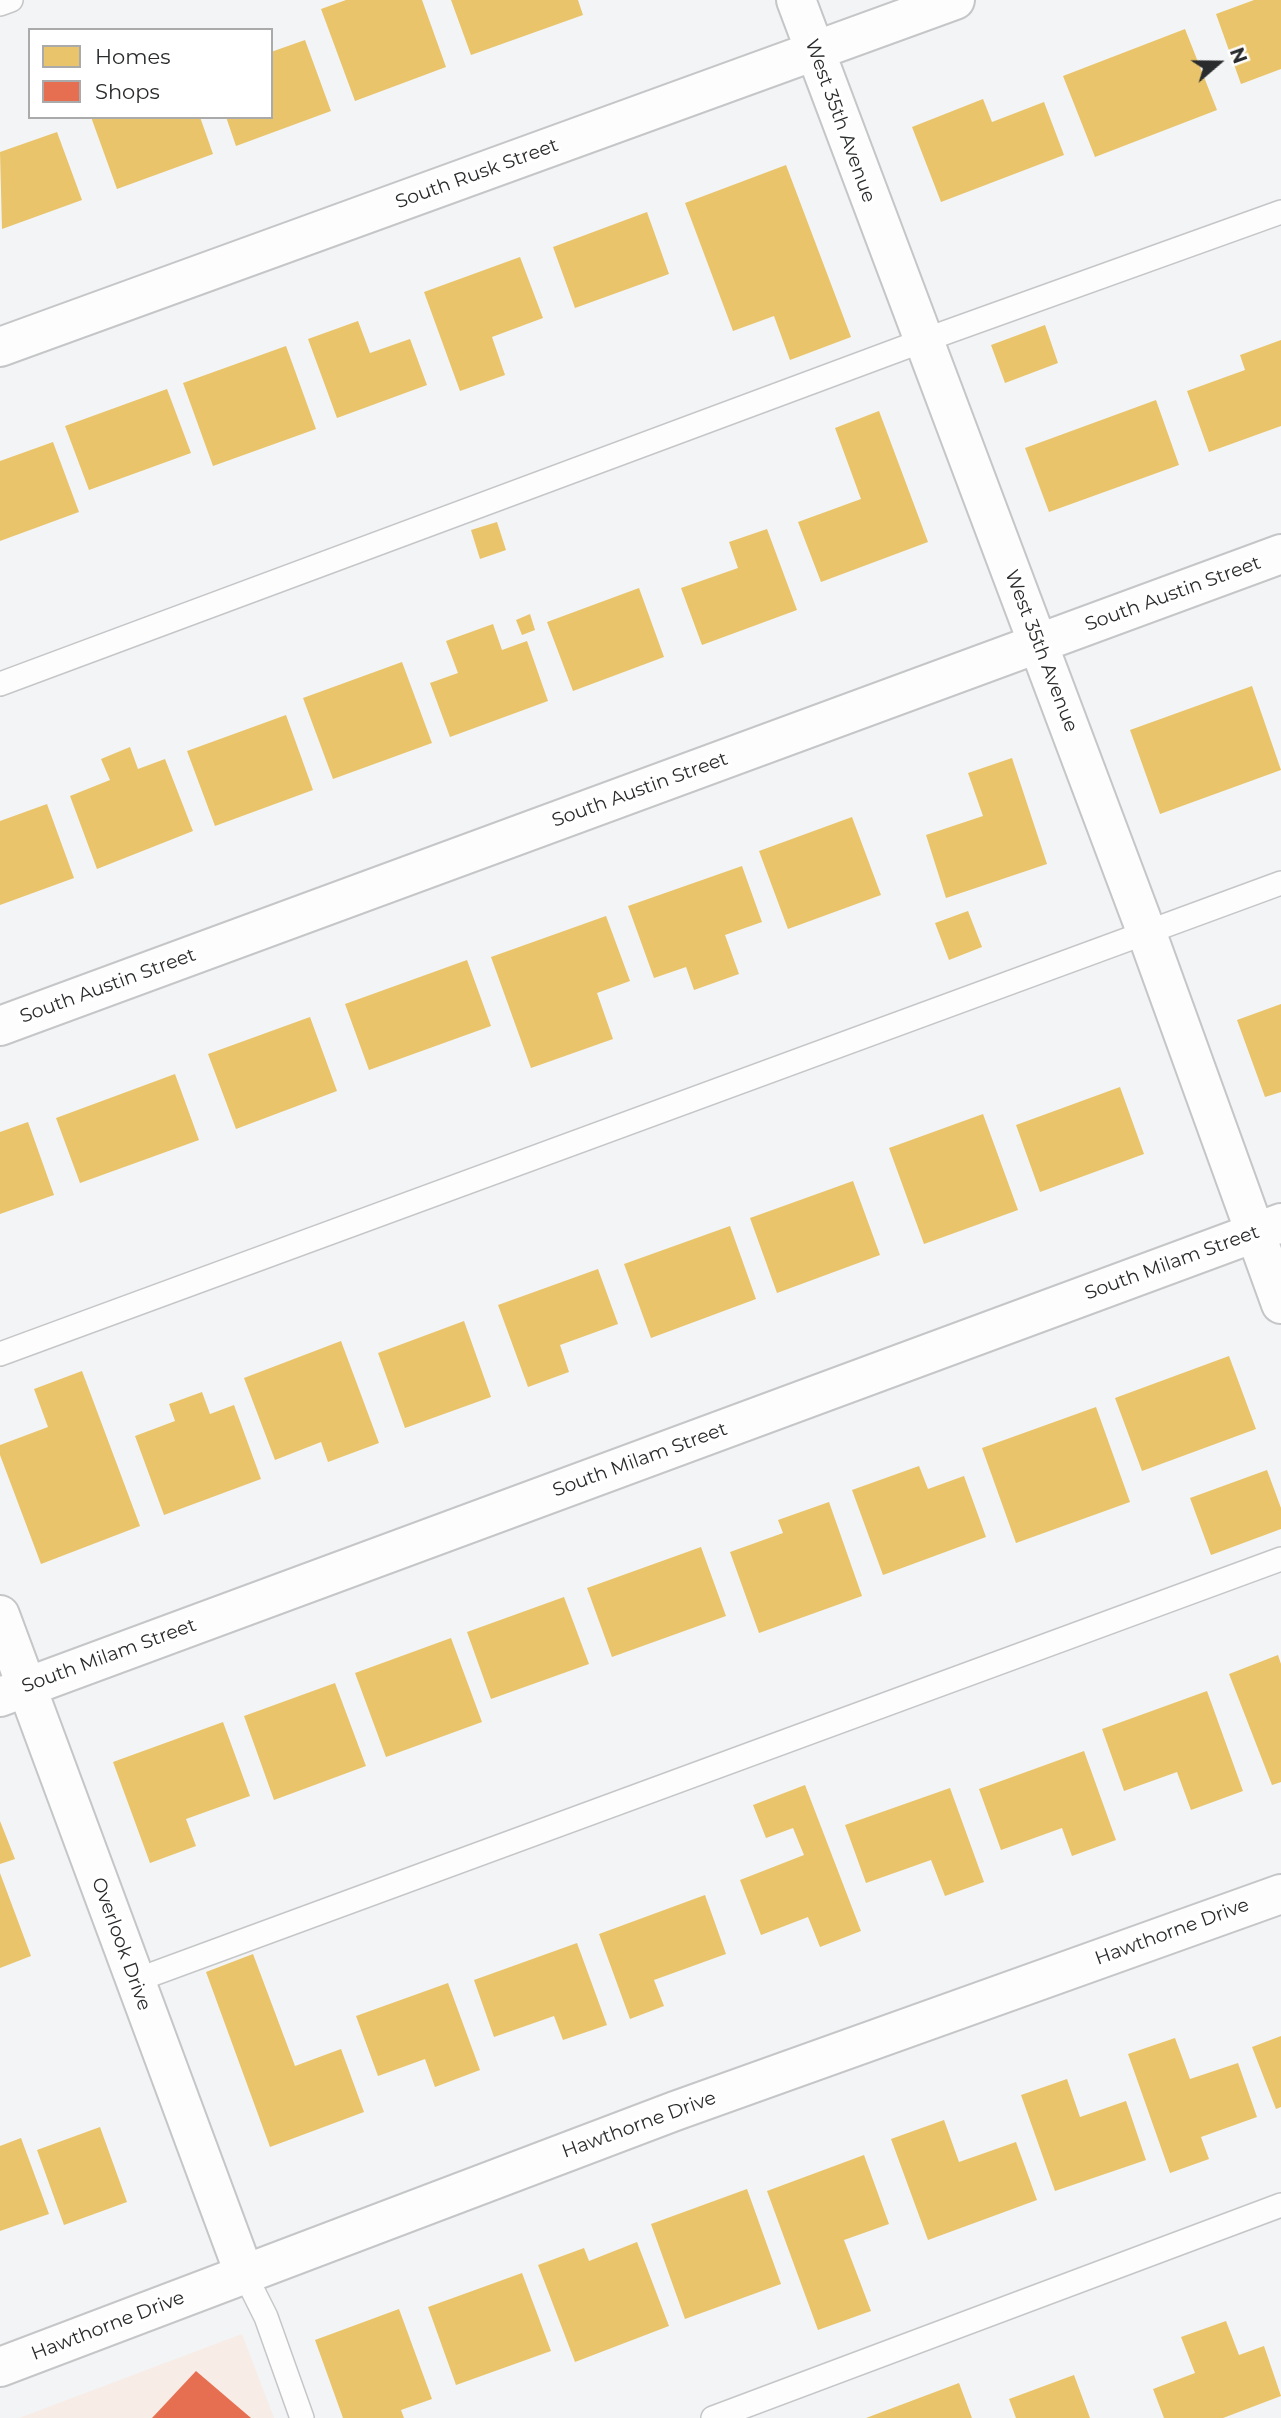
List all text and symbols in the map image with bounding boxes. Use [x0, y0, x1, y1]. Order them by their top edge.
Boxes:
legend [28, 28, 273, 119]
north arrow [1183, 28, 1253, 98]
street label: West 35th Avenue [800, 36, 880, 206]
text: Homes [95, 44, 170, 69]
text: N [1225, 44, 1252, 67]
text: Shops [95, 79, 160, 104]
street label: South Rusk Street [393, 134, 561, 214]
street label: South Austin Street [1082, 552, 1264, 636]
street label: West 35th Avenue [1000, 567, 1082, 735]
street label: South Austin Street [549, 748, 731, 832]
street label: South Austin Street [17, 944, 199, 1028]
street label: South Milam Street [1082, 1221, 1262, 1305]
street label: South Milam Street [550, 1418, 730, 1502]
street label: South Milam Street [19, 1614, 199, 1698]
street label: Overlook Drive [86, 1874, 156, 2014]
street label: Hawthorne Drive [1092, 1894, 1252, 1970]
street label: Hawthorne Drive [559, 2087, 719, 2163]
street label: Hawthorne Drive [28, 2286, 188, 2366]

